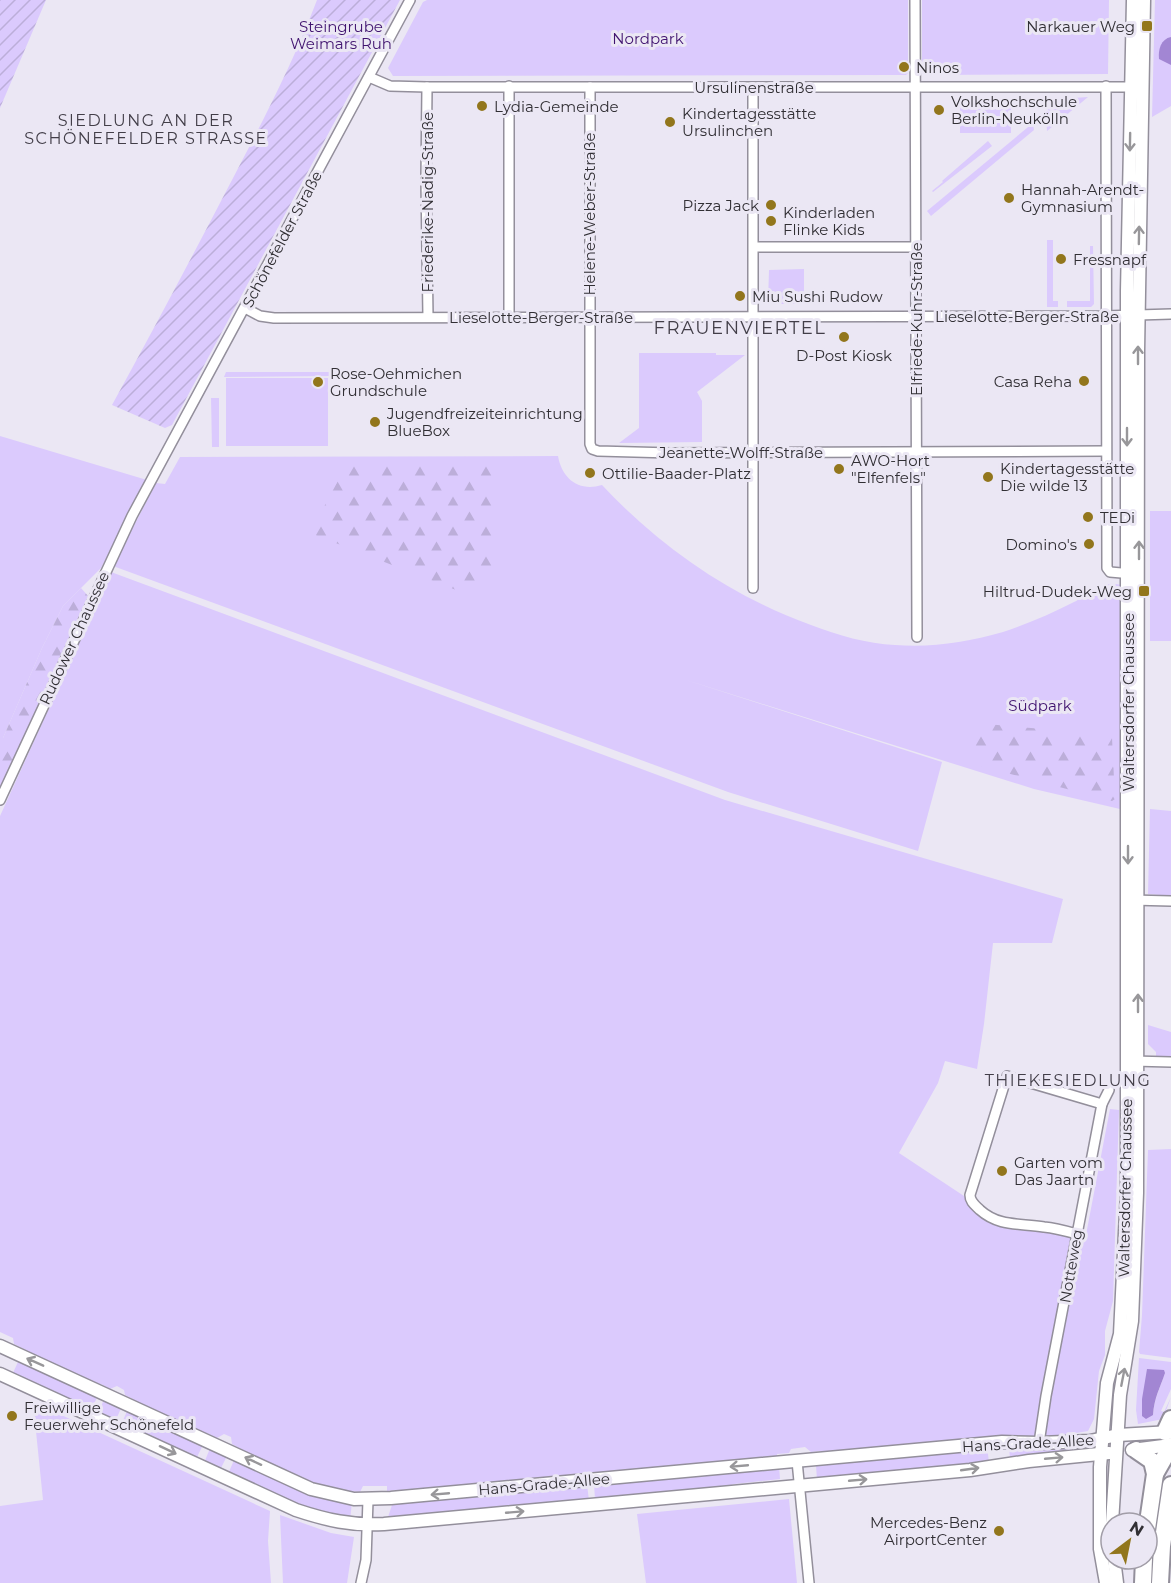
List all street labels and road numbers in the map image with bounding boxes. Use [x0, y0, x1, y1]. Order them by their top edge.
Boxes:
street label: Ursulinenstraße [694, 78, 814, 97]
street label: Friederike-Nadig-Straße [418, 112, 437, 292]
street label: Helene-Weber-Straße [580, 132, 599, 296]
street label: Schönefelder Straße [238, 167, 326, 311]
street label: Elfriede-Kuhr-Straße [907, 242, 926, 396]
street label: Lieselotte-Berger-Straße [935, 307, 1119, 326]
street label: Lieselotte-Berger-Straße [449, 308, 633, 327]
street label: Jeanette-Wolff-Straße [658, 443, 823, 462]
street label: Rudower Chaussee [35, 568, 113, 708]
street label: Waltersdorfer Chaussee [1119, 613, 1138, 791]
street label: Waltersdorfer Chaussee [1114, 1098, 1136, 1278]
street label: Notteweg [1055, 1228, 1087, 1304]
street label: Hans-Grade-Allee [962, 1430, 1094, 1456]
street label: Hans-Grade-Allee [477, 1469, 611, 1499]

